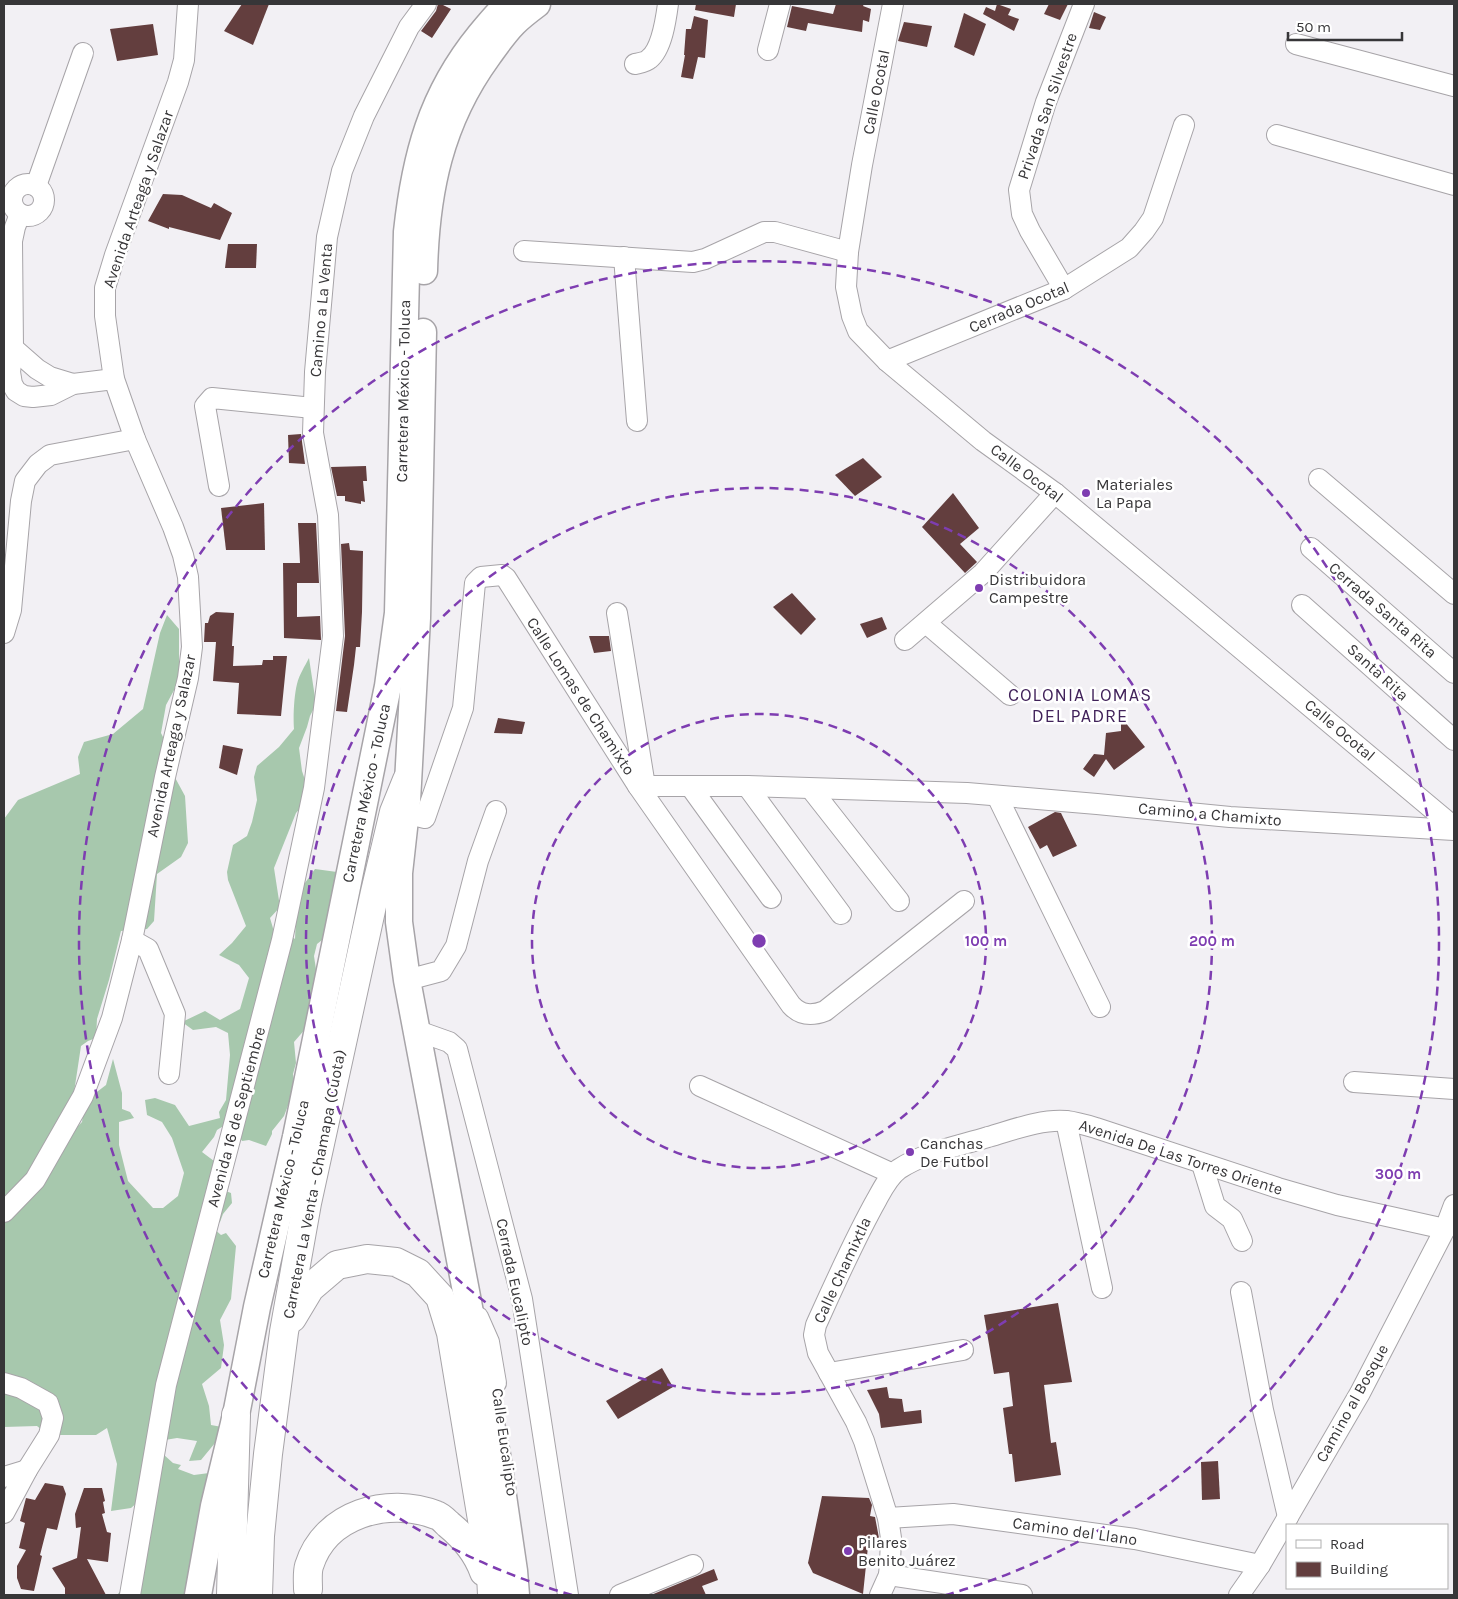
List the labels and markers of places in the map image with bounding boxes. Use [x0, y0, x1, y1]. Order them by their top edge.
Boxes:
place label: Materiales La Papa [1096, 475, 1173, 512]
marker: Materiales La Papa [1080, 487, 1092, 499]
place label: Distribuidora Campestre [989, 570, 1086, 607]
marker: Distribuidora Campestre [973, 582, 985, 594]
centre of rings [750, 932, 768, 950]
place label: Canchas De Futbol [920, 1134, 989, 1171]
marker: Canchas De Futbol [904, 1146, 916, 1158]
place label: Pilares Benito Juárez [858, 1533, 956, 1570]
marker: Pilares Benito Juárez [842, 1545, 854, 1557]

